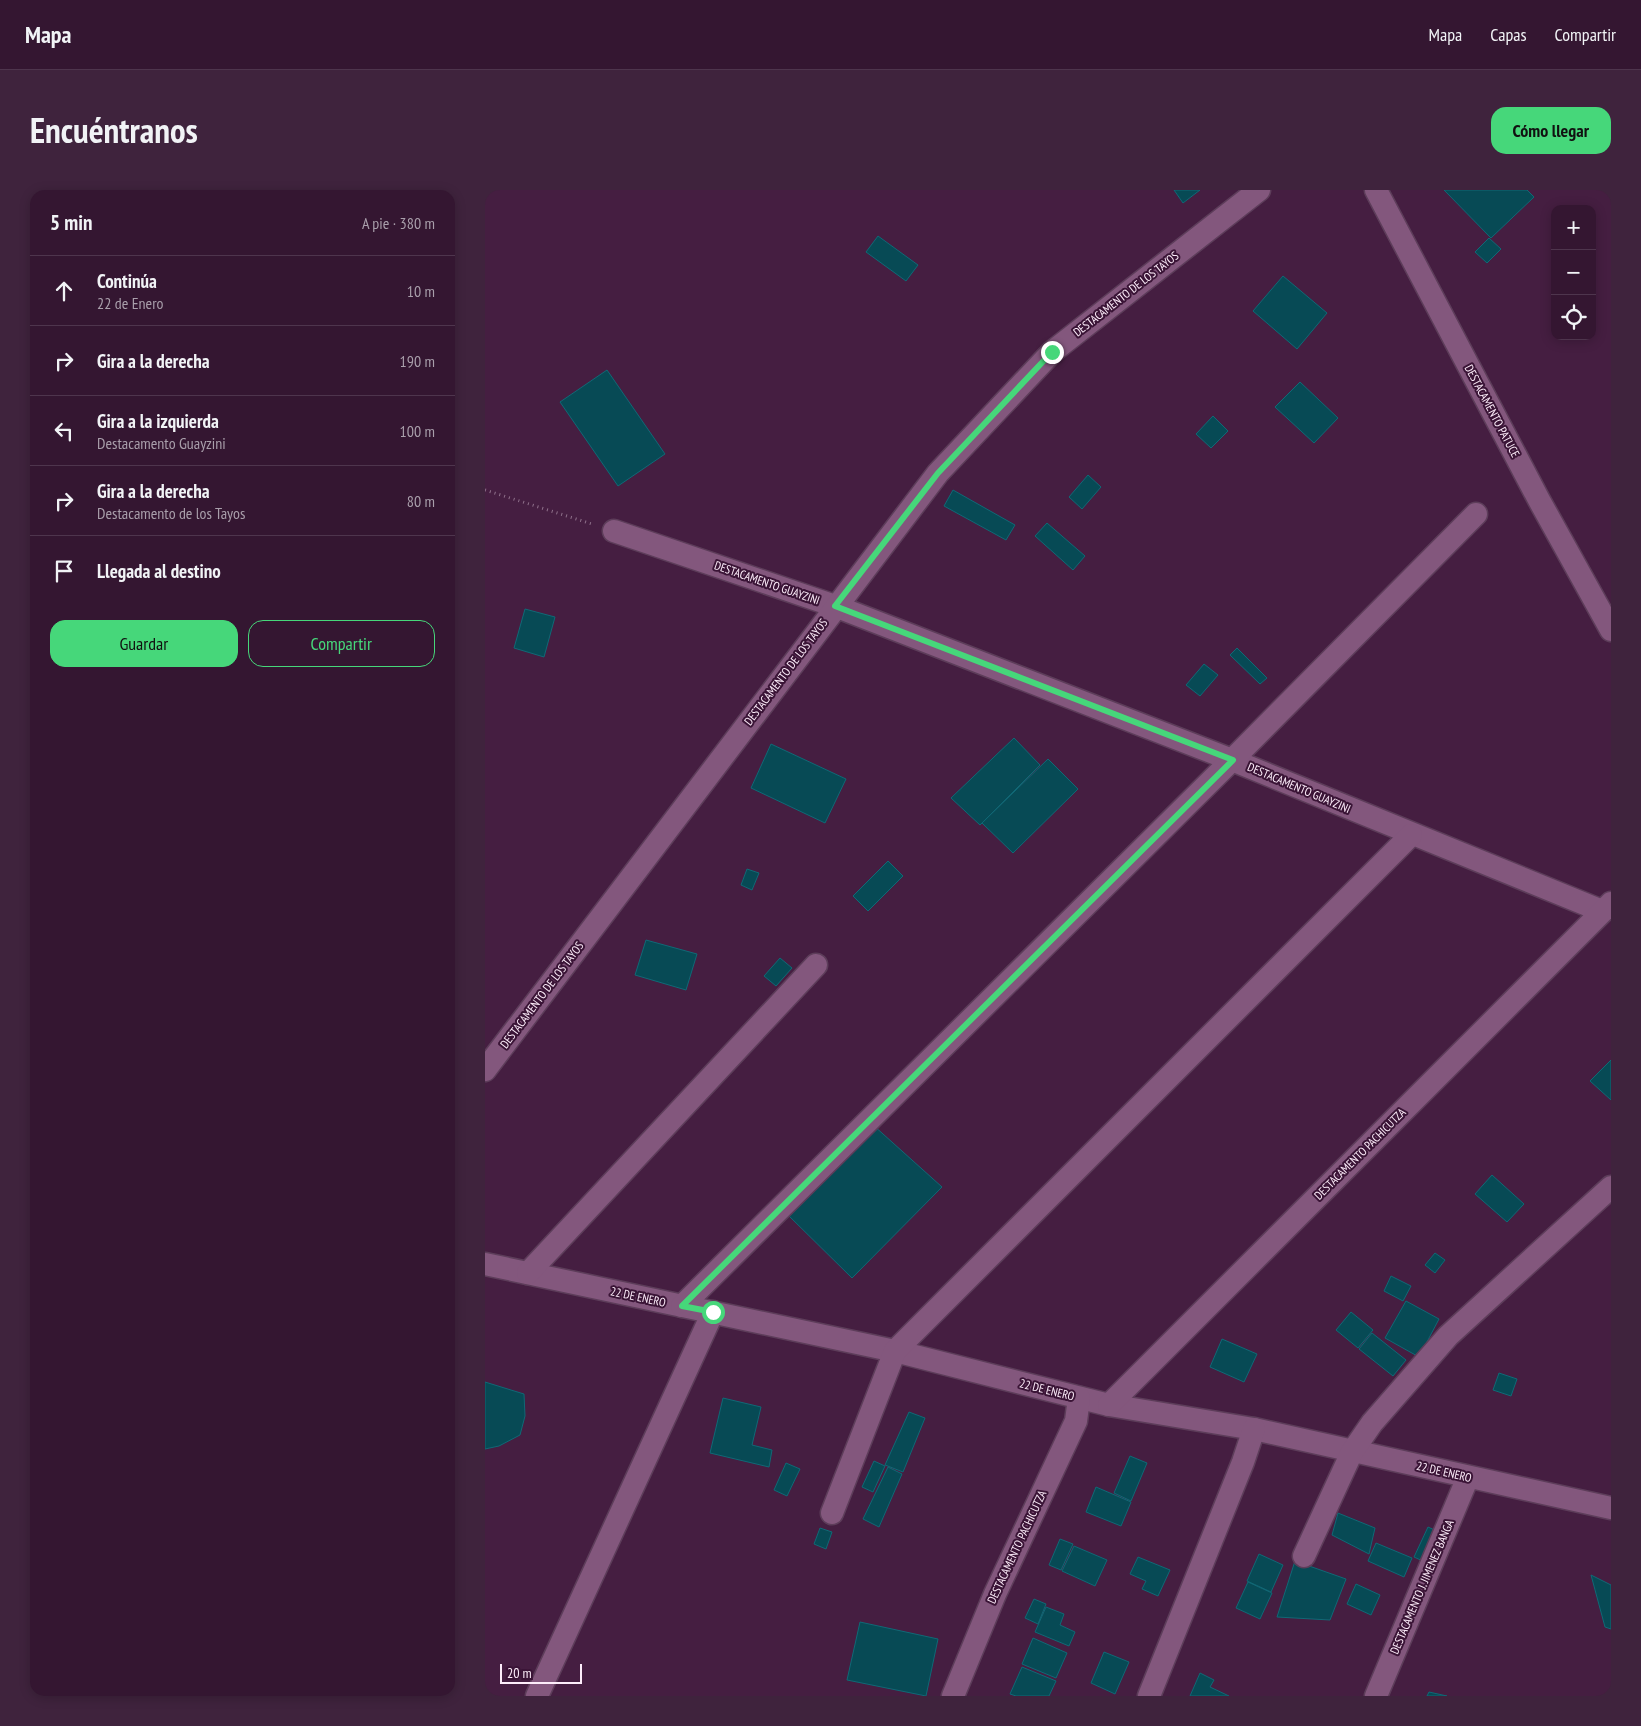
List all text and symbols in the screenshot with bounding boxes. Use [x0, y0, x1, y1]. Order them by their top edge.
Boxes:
text: Mapa [25, 19, 72, 50]
text: Mapa [1429, 23, 1462, 46]
text: Capas [1490, 23, 1527, 46]
text: Compartir [1555, 23, 1616, 46]
text: Encuéntranos [30, 107, 198, 153]
button: Cómo llegar [1491, 107, 1611, 154]
map controls [1551, 205, 1596, 340]
button: + [1551, 205, 1596, 250]
text: 5 min [50, 209, 92, 236]
text: A pie · 380 m [362, 213, 435, 233]
street label: DESTACAMENTO DE LOS TAYOS [1070, 248, 1181, 339]
button: − [1551, 250, 1596, 295]
text: Continúa [97, 269, 157, 293]
icon: ahead [50, 277, 78, 305]
text: 10 m [407, 281, 435, 301]
text: 22 de Enero [97, 293, 164, 313]
button: locate [1551, 295, 1596, 340]
route end [1041, 341, 1064, 364]
icon: right [50, 347, 78, 375]
text: Gira a la derecha [97, 349, 210, 373]
text: 190 m [400, 351, 435, 371]
street label: DESTACAMENTO PATUCE [1462, 362, 1523, 460]
text: Gira a la izquierda [97, 409, 219, 433]
icon: left [50, 417, 78, 445]
text: 100 m [400, 421, 435, 441]
text: Destacamento Guayzini [97, 433, 226, 453]
text: Gira a la derecha [97, 479, 210, 503]
icon: right [50, 487, 78, 515]
text: 80 m [407, 491, 435, 511]
text: Destacamento de los Tayos [97, 503, 245, 523]
icon: arrive [50, 557, 78, 585]
street label: DESTACAMENTO GUAYZINI [712, 557, 822, 608]
text: Llegada al destino [97, 559, 221, 583]
street label: DESTACAMENTO DE LOS TAYOS [741, 615, 831, 728]
button: Guardar [50, 620, 238, 667]
button: Compartir [248, 620, 435, 667]
street label: DESTACAMENTO GUAYZINI [1245, 759, 1353, 816]
street label: DESTACAMENTO DE LOS TAYOS [497, 938, 587, 1051]
street label: DESTACAMENTO PACHICUTZA [1311, 1105, 1409, 1203]
street label: 22 DE ENERO [609, 1283, 667, 1310]
route start [702, 1301, 725, 1324]
street label: 22 DE ENERO [1018, 1375, 1077, 1404]
street label: 22 DE ENERO [1415, 1458, 1474, 1485]
street label: DESTACAMENTO PACHICUTZA [984, 1487, 1050, 1606]
street label: DESTACAMENTO J. JIMENEZ BANGA [1386, 1517, 1457, 1656]
scale bar [500, 1661, 583, 1684]
text: 20 m [507, 1664, 532, 1682]

